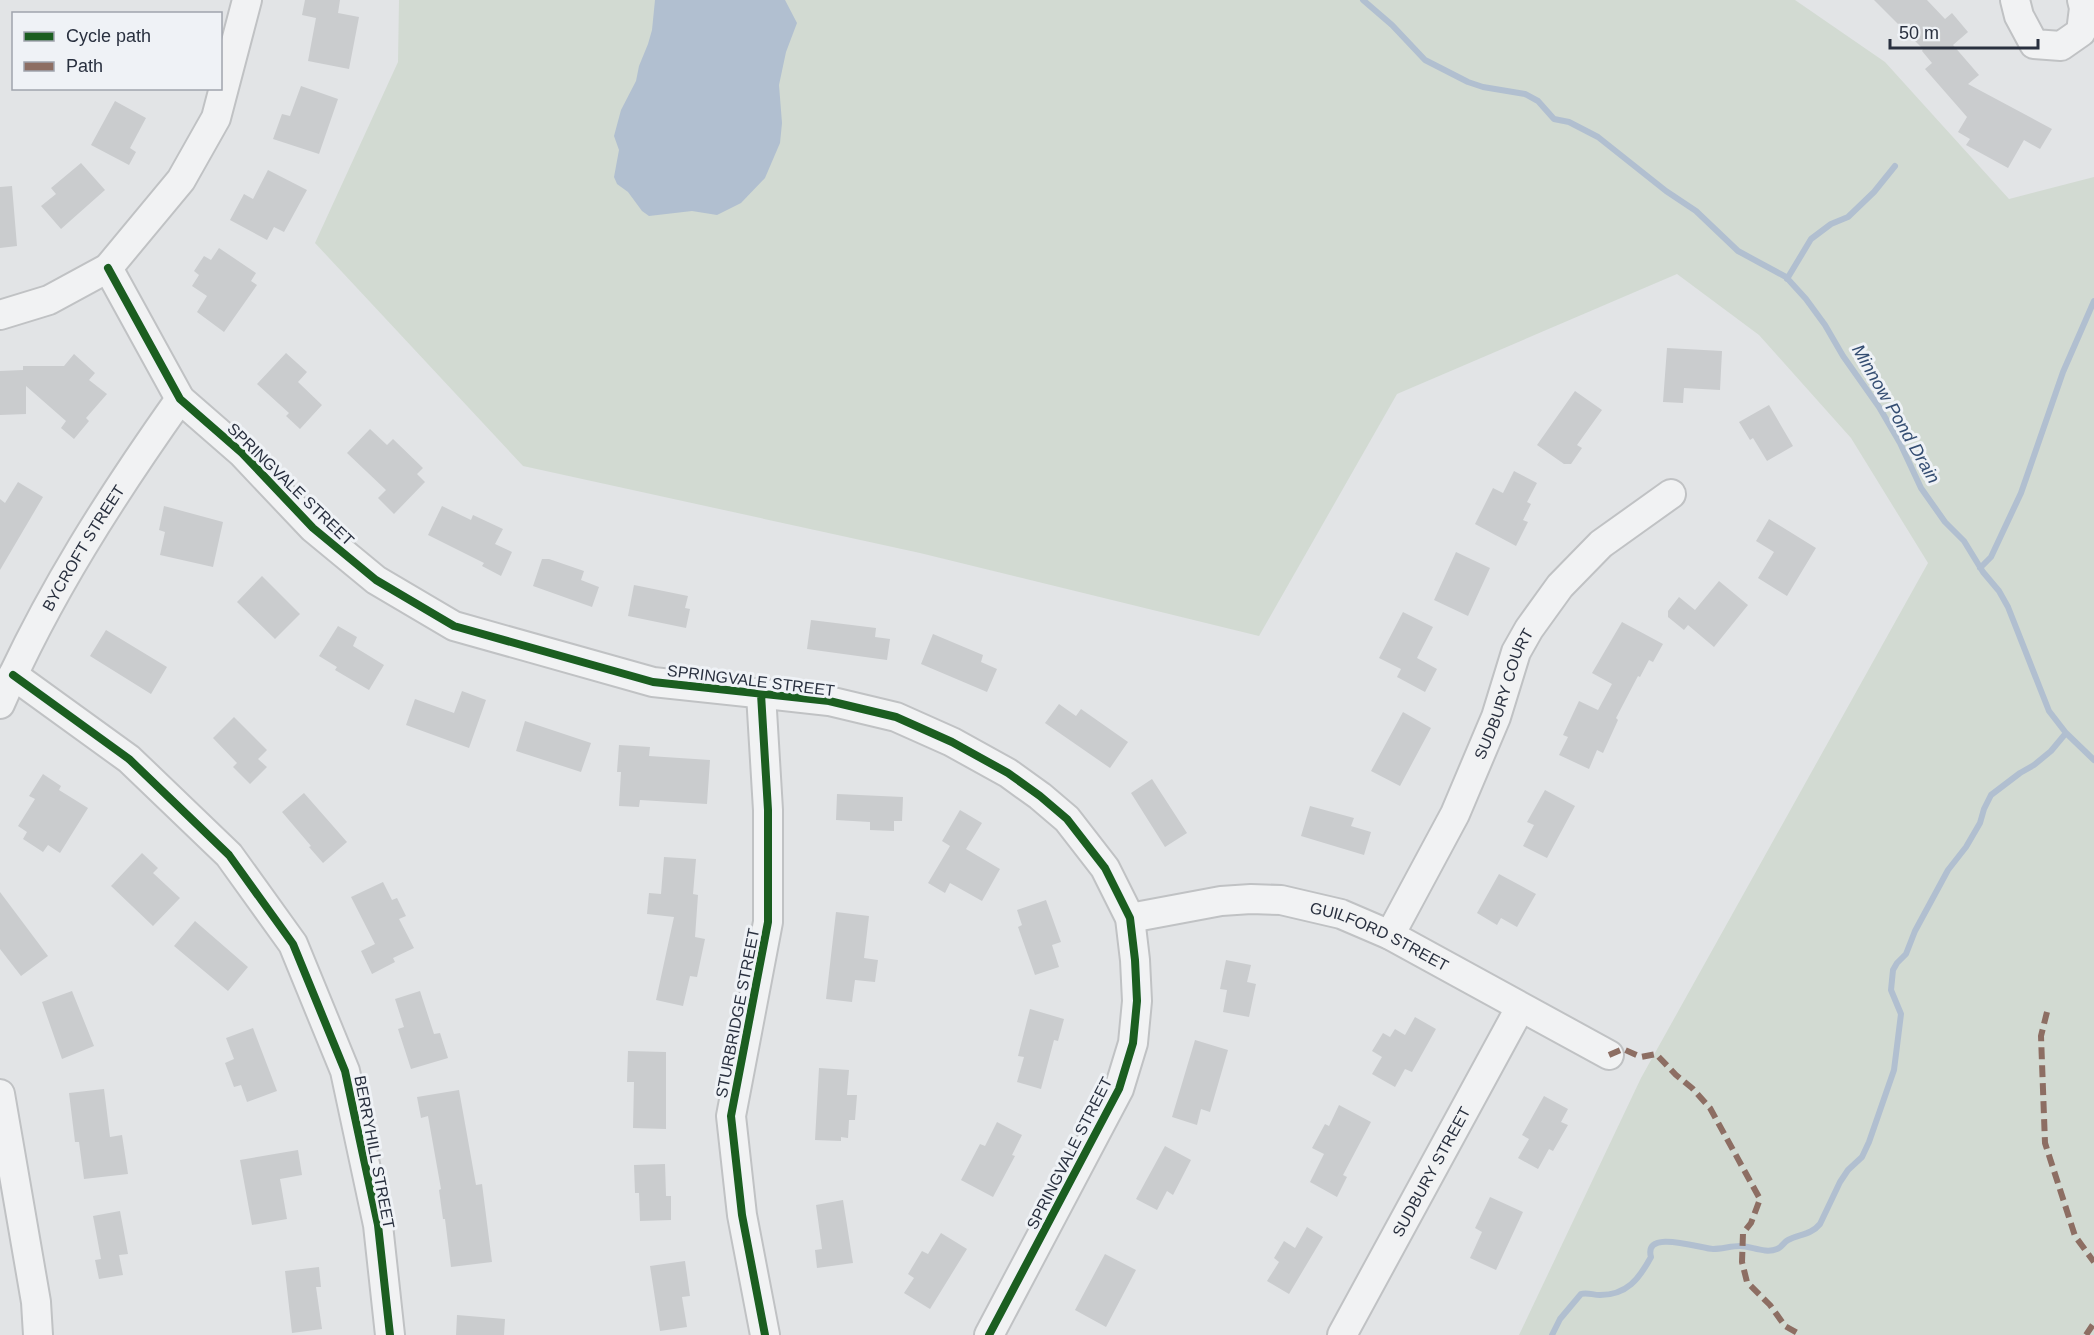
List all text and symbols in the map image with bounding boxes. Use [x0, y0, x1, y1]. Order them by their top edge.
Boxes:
legend [12, 12, 222, 90]
scale bar [1890, 12, 2038, 50]
text: 50 m [1899, 23, 1939, 43]
text: Cycle path [66, 26, 151, 46]
text: Path [66, 56, 103, 76]
water label: Minnow Pond Drain [1848, 341, 1944, 487]
street label: SPRINGVALE STREET [224, 420, 357, 549]
street label: BYCROFT STREET [39, 482, 128, 614]
street label: SUDBURY COURT [1471, 625, 1537, 762]
street label: SPRINGVALE STREET [666, 662, 836, 699]
street label: GUILFORD STREET [1308, 899, 1452, 975]
street label: STURBRIDGE STREET [713, 927, 762, 1099]
street label: BERRYHILL STREET [351, 1074, 398, 1230]
street label: SPRINGVALE STREET [1024, 1074, 1115, 1232]
street label: SUDBURY STREET [1389, 1104, 1474, 1240]

